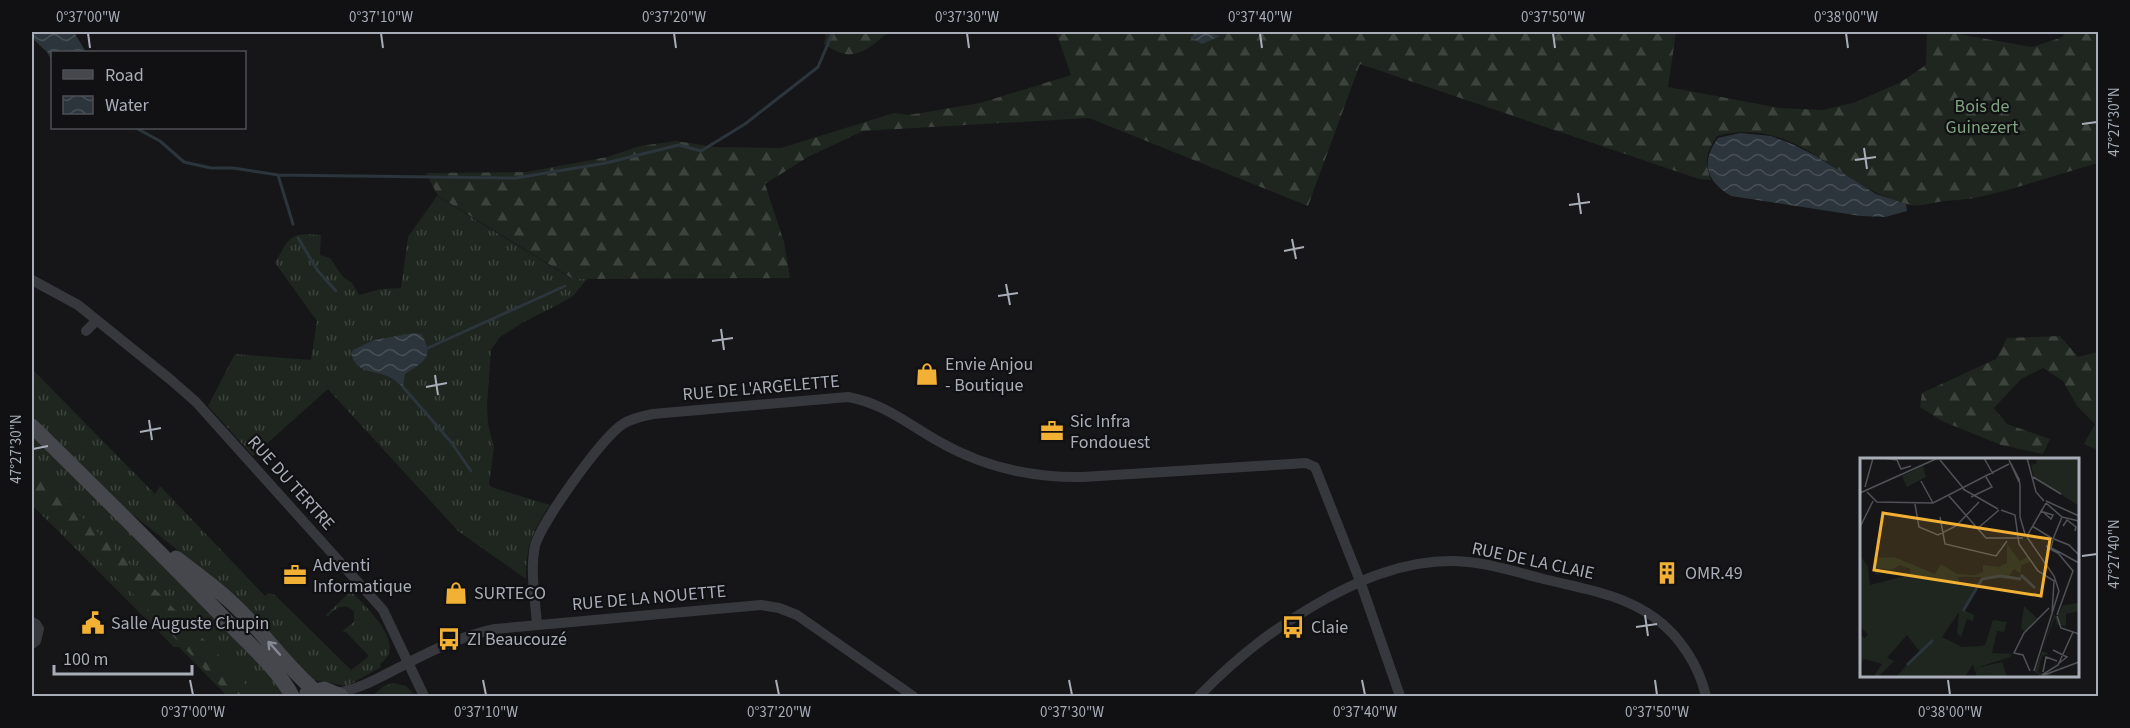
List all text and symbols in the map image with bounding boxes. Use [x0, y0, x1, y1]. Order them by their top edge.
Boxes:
text: 0°37'00"W [56, 7, 120, 28]
text: 0°37'10"W [349, 7, 413, 28]
text: 0°37'20"W [642, 7, 706, 28]
text: 0°37'30"W [935, 7, 999, 28]
text: 0°37'40"W [1228, 7, 1292, 28]
text: 0°37'50"W [1521, 7, 1585, 28]
text: 0°38'00"W [1814, 7, 1878, 28]
legend [51, 51, 246, 129]
text: Road [105, 63, 144, 88]
text: 47°27'30"N [2104, 87, 2125, 157]
text: Water [105, 93, 149, 118]
park label: Bois de Guinezert [1946, 94, 2018, 140]
place label: Envie Anjou - Boutique [945, 352, 1033, 398]
shop icon: Envie Anjou - Boutique [914, 361, 940, 387]
street label: RUE DE L'ARGELETTE [682, 369, 840, 407]
place label: Sic Infra Fondouest [1070, 409, 1150, 455]
text: 47°27'30"N [6, 414, 27, 484]
office icon: Sic Infra Fondouest [1039, 418, 1065, 444]
street label: RUE DU TERTRE [242, 430, 340, 536]
inset map [1860, 458, 2079, 677]
text: 47°27'40"N [2104, 519, 2125, 589]
street label: RUE DE LA CLAIE [1470, 536, 1596, 586]
place label: Adventi Informatique [313, 553, 412, 599]
building icon: OMR.49 [1654, 560, 1680, 586]
place label: OMR.49 [1685, 561, 1743, 586]
office icon: Adventi Informatique [282, 562, 308, 588]
street label: RUE DE LA NOUETTE [571, 579, 727, 617]
shop icon: SURTECO [443, 580, 469, 606]
place label: SURTECO [474, 581, 546, 606]
public building icon: Salle Auguste Chupin [80, 610, 106, 636]
place label: Salle Auguste Chupin [111, 611, 269, 636]
bus stop icon: Claie [1280, 614, 1306, 640]
place label: Claie [1311, 615, 1348, 640]
bus stop icon: ZI Beaucouzé [436, 626, 462, 652]
place label: ZI Beaucouzé [467, 627, 567, 652]
scale bar [54, 638, 192, 676]
one-way arrow [267, 641, 281, 656]
text: 100 m [63, 647, 108, 672]
text: 0°37'00"W [161, 702, 225, 723]
text: 0°37'10"W [454, 702, 518, 723]
text: 0°37'20"W [747, 702, 811, 723]
text: 0°37'30"W [1040, 702, 1104, 723]
text: 0°37'40"W [1333, 702, 1397, 723]
text: 0°37'50"W [1625, 702, 1689, 723]
text: 0°38'00"W [1918, 702, 1982, 723]

